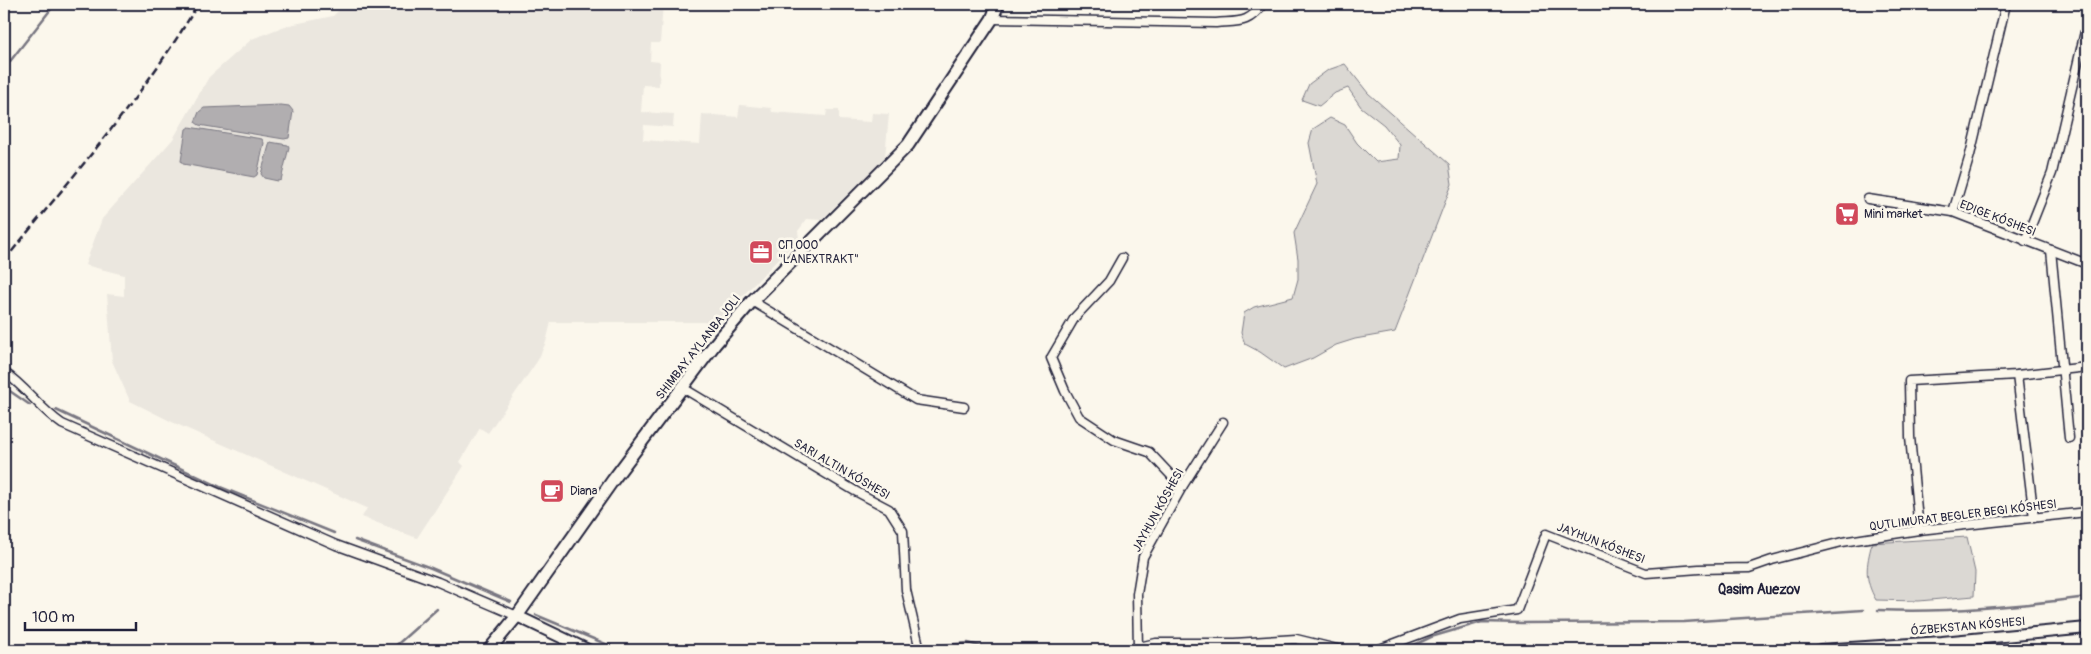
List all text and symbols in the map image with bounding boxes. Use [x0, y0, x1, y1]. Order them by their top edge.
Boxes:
street label: EDIGE KÓSHESI [1958, 196, 2038, 240]
supermarket icon: Mini market [1834, 201, 1860, 227]
place label: Mini market [1864, 207, 1923, 222]
place label: СП ООО "LANEXTRAKT" [778, 238, 859, 267]
office icon: СП ООО "LANEXTRAKT" [748, 239, 774, 265]
street label: SHIMBAY AYLANBA JOLI [653, 292, 744, 403]
street label: SARI ALTIN KÓSHESI [791, 435, 893, 503]
street label: JAYHUN KÓSHESI [1128, 465, 1188, 555]
cafe icon: Diana [539, 478, 565, 504]
place label: Diana [570, 484, 598, 499]
street label: QUTLIMURAT BEGLER BEGI KÓSHESI [1868, 496, 2058, 534]
street label: JAYHUN KÓSHESI [1555, 519, 1647, 567]
district label: Qasim Auezov [1718, 581, 1801, 598]
scale bar [25, 599, 136, 631]
text: 100 m [32, 608, 75, 627]
street label: ÓZBEKSTAN KÓSHESI [1910, 613, 2026, 639]

